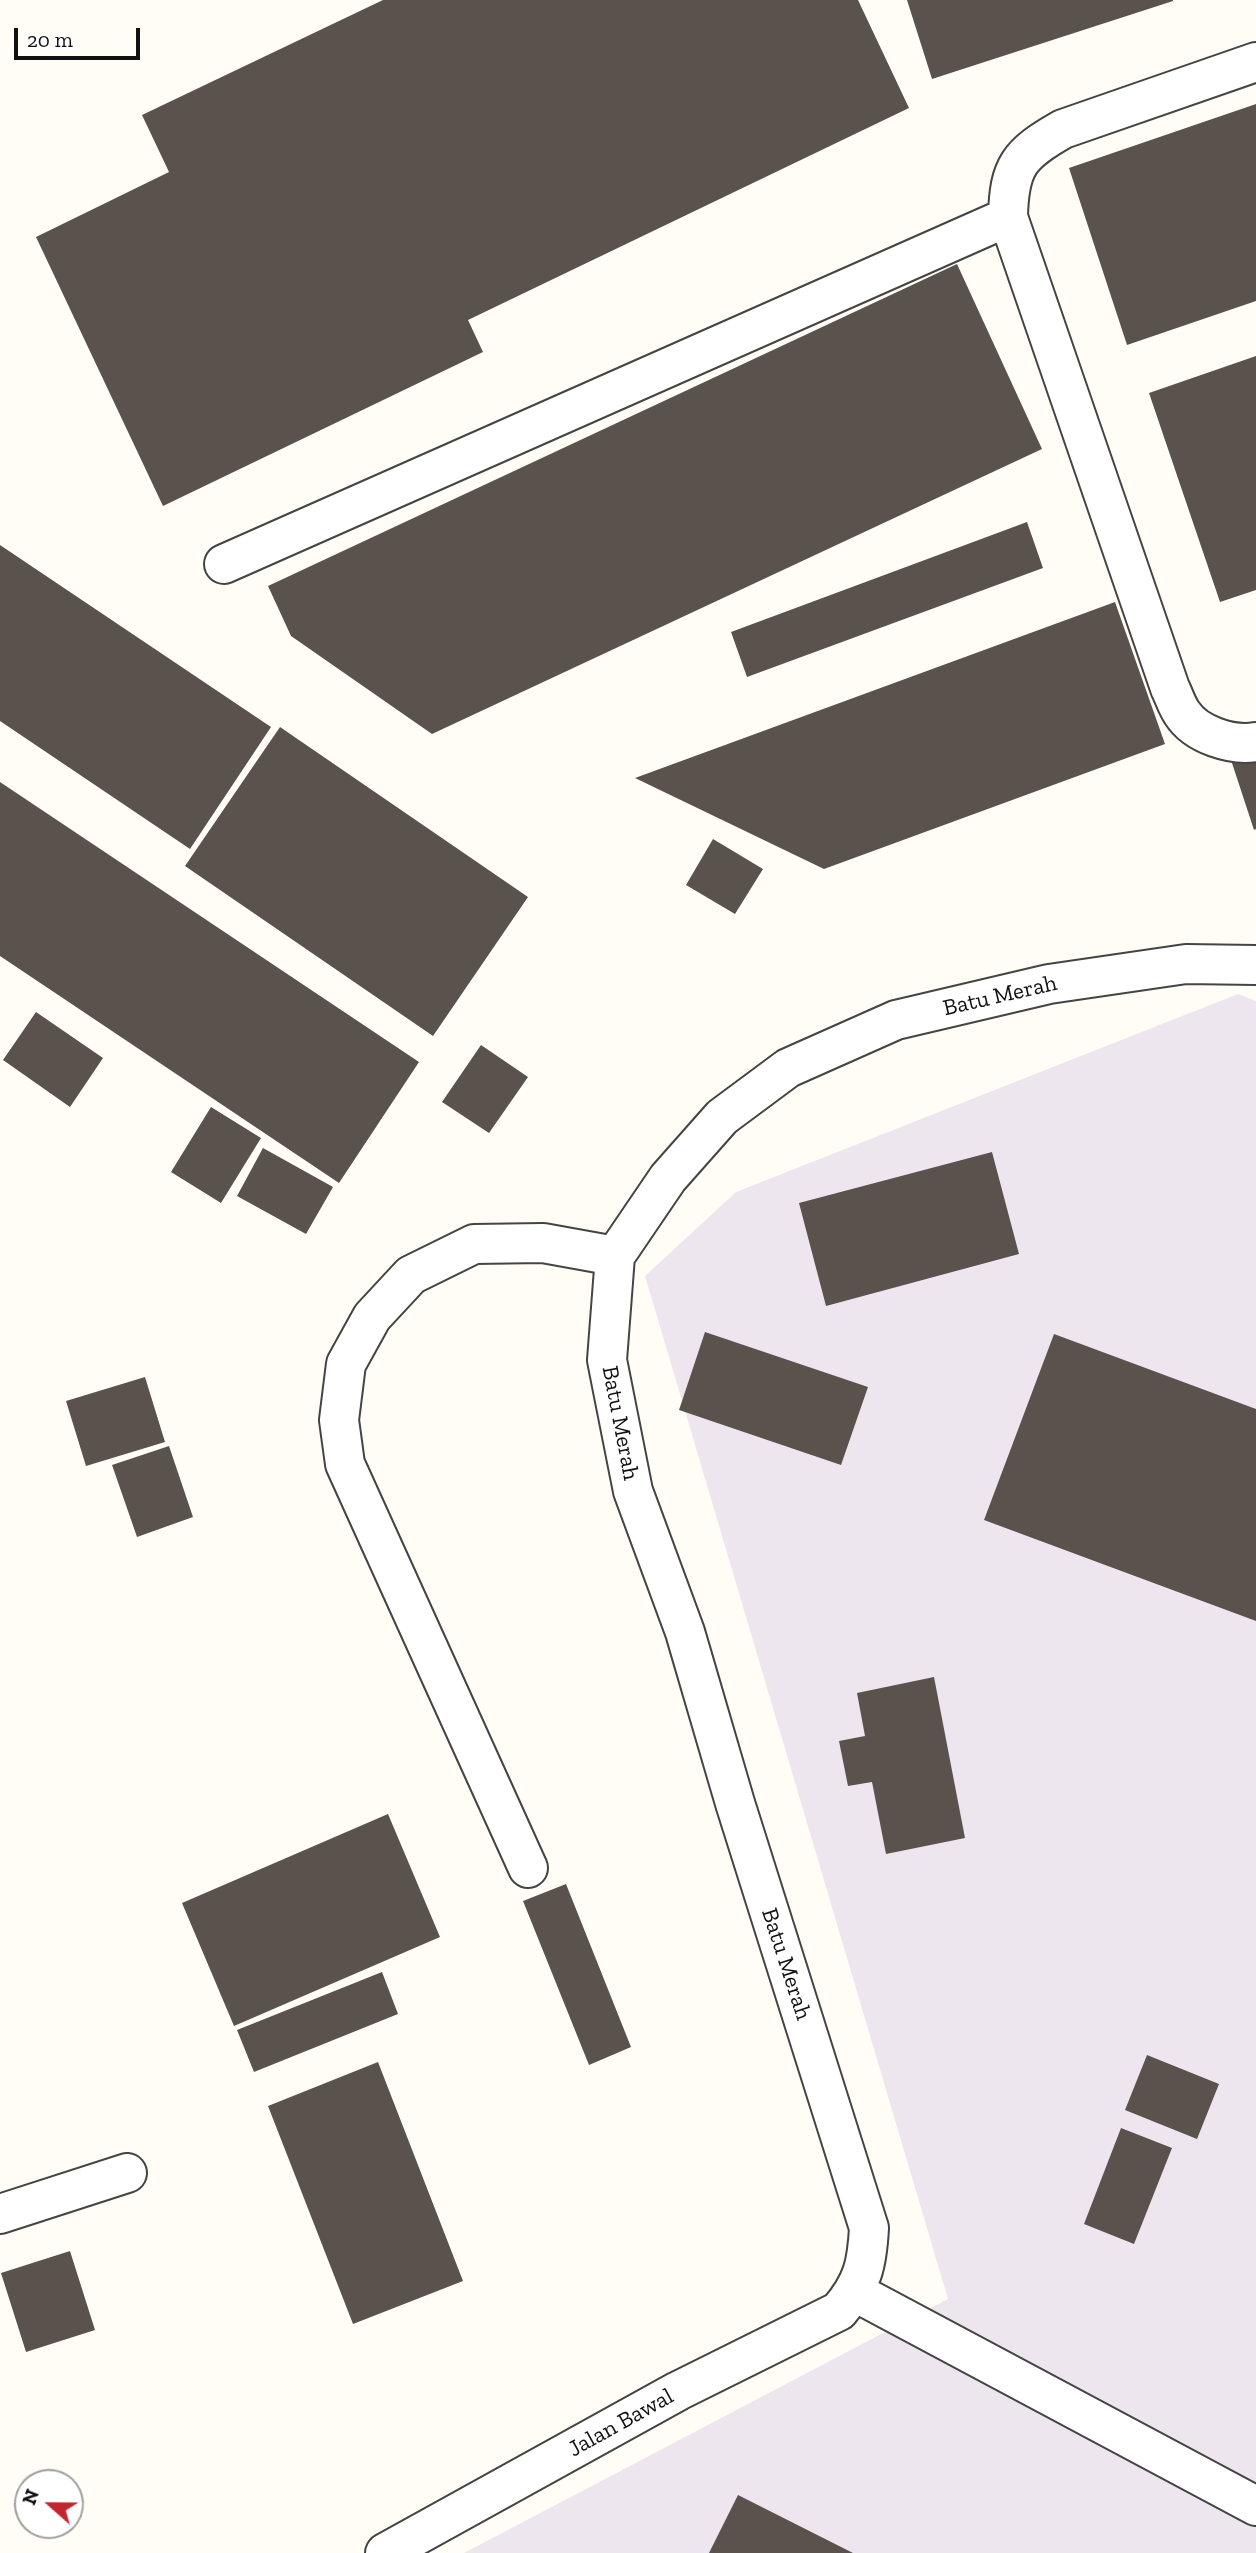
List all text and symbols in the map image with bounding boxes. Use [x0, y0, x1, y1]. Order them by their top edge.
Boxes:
scale bar [18, 14, 144, 58]
text: 20 m [27, 27, 73, 52]
street label: Batu Merah [940, 970, 1060, 1022]
street label: Batu Merah [595, 1363, 645, 1483]
street label: Batu Merah [755, 1905, 817, 2023]
street label: Jalan Bawal [564, 2383, 678, 2463]
north arrow [14, 2469, 84, 2539]
text: N [17, 2486, 44, 2508]

